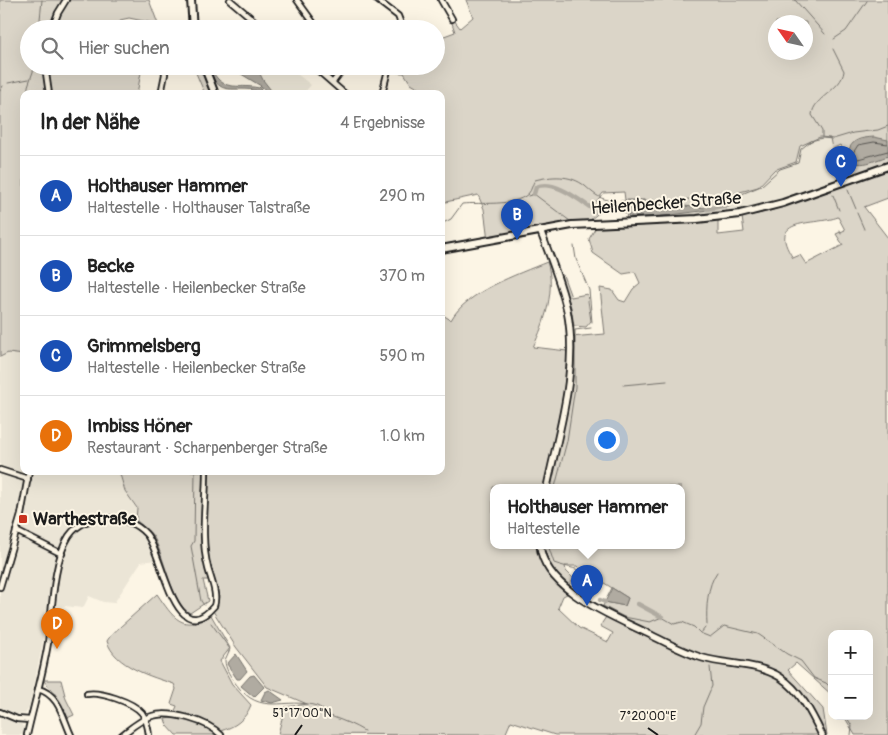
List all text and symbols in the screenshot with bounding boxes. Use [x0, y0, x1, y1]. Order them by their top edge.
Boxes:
north arrow [768, 15, 813, 60]
search box [20, 20, 445, 75]
icon: search [38, 34, 66, 62]
text: Hier suchen [78, 36, 170, 60]
text: In der Nähe [40, 109, 140, 136]
text: 4 Ergebnisse [340, 113, 425, 133]
pin: C [825, 146, 857, 187]
text: Holthauser Hammer [87, 174, 248, 198]
text: A [51, 186, 61, 206]
text: 290 m [379, 186, 425, 206]
street label: Heilenbecker Straße [590, 187, 742, 220]
text: Haltestelle · Holthauser Talstraße [87, 198, 310, 218]
pin: B [501, 199, 533, 240]
text: Becke [87, 254, 134, 278]
text: B [51, 266, 61, 286]
text: 370 m [379, 266, 425, 286]
text: Haltestelle · Heilenbecker Straße [87, 278, 306, 298]
text: Grimmelsberg [87, 334, 200, 358]
text: C [51, 346, 61, 366]
text: 590 m [379, 346, 425, 366]
text: Haltestelle · Heilenbecker Straße [87, 358, 306, 378]
text: Imbiss Höner [87, 414, 192, 438]
text: D [51, 426, 61, 446]
text: 1.0 km [380, 426, 425, 446]
your location [594, 427, 620, 453]
text: Restaurant · Scharpenberger Straße [87, 438, 327, 458]
popup [490, 484, 685, 549]
text: Holthauser Hammer [507, 495, 668, 519]
place label: Warthestraße [33, 508, 138, 531]
marker: Warthestraße [17, 513, 29, 525]
text: Haltestelle [507, 519, 580, 539]
pin: A [571, 565, 603, 606]
pin: D [41, 608, 73, 649]
map controls [828, 630, 873, 720]
button: + [828, 630, 873, 675]
button: − [828, 675, 873, 720]
text: 51°17'00"N [272, 706, 332, 721]
text: 7°20'00"E [620, 709, 676, 724]

